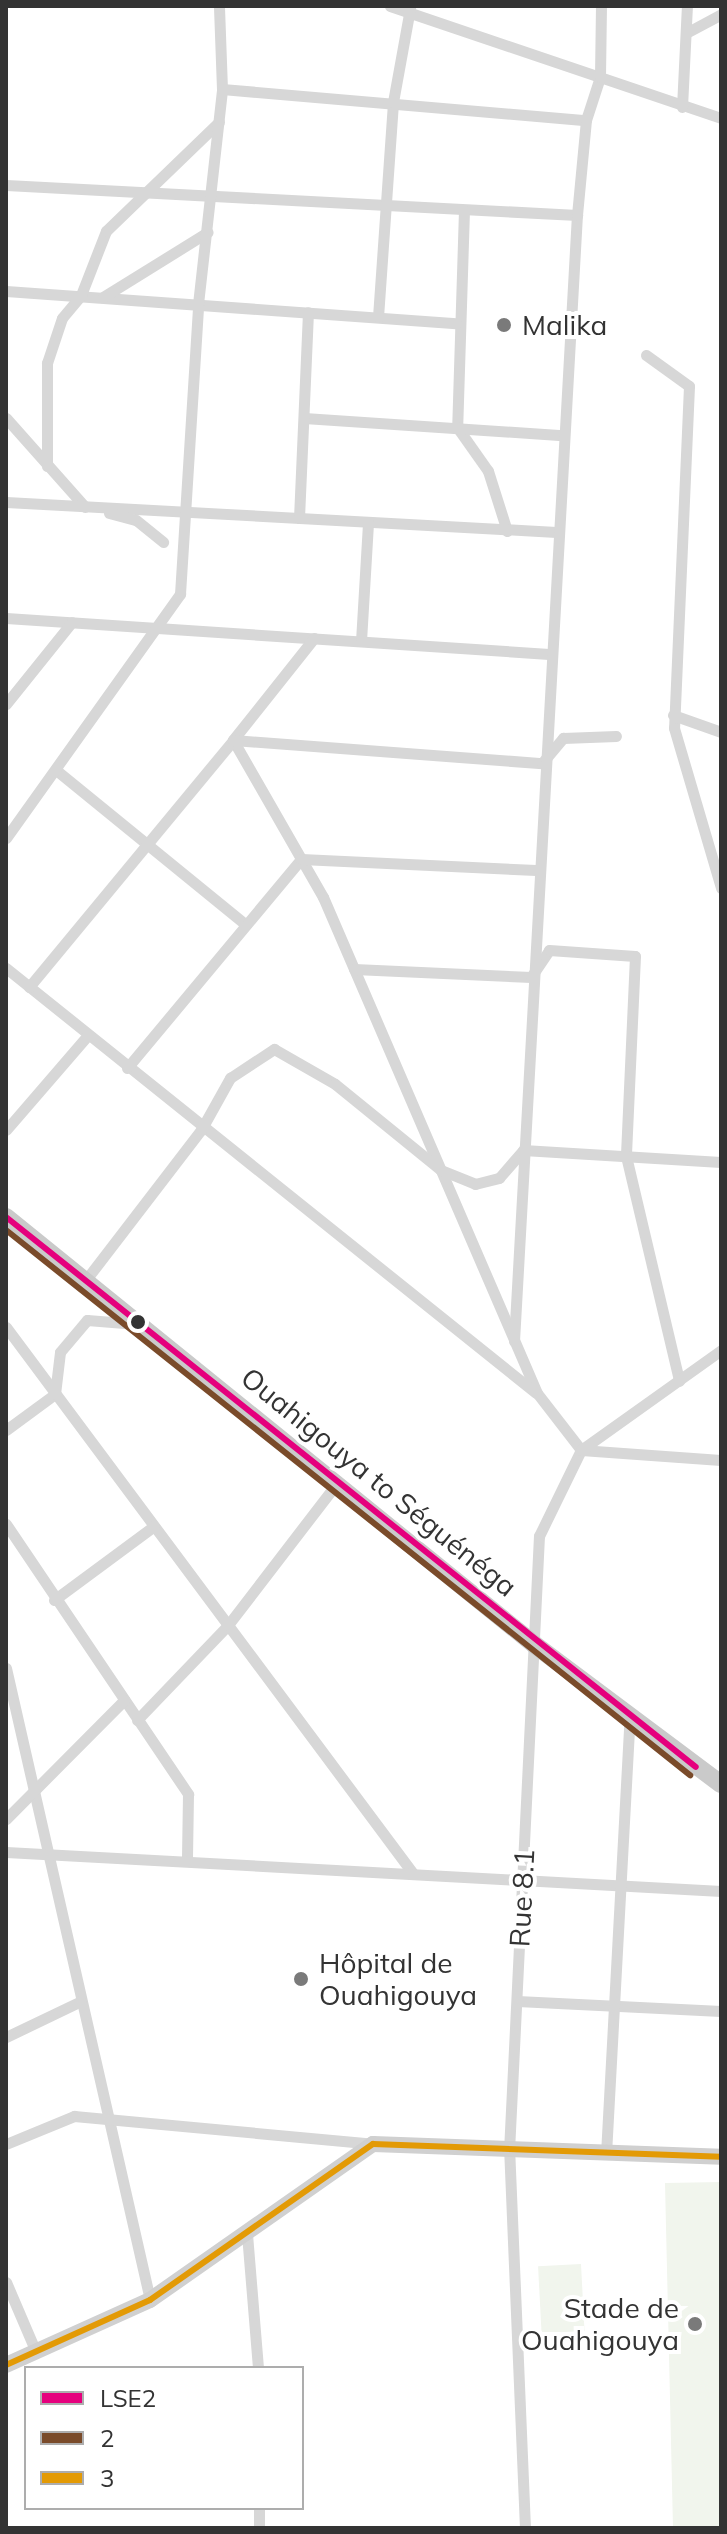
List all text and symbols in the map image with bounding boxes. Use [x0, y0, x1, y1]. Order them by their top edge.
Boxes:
place label: Malika [522, 308, 607, 342]
marker: Malika [493, 314, 515, 336]
unlabelled marker [130, 1314, 146, 1330]
street label: Ouahigouya to Séguénéga [235, 1361, 523, 1603]
street label: Rue 8.1 [503, 1848, 541, 1948]
place label: Hôpital de Ouahigouya [319, 1946, 477, 2012]
marker: Hôpital de Ouahigouya [290, 1968, 312, 1990]
place label: Stade de Ouahigouya [521, 2291, 679, 2357]
marker: Stade de Ouahigouya [686, 2315, 704, 2333]
legend [24, 2366, 304, 2510]
text: LSE2 [100, 2383, 156, 2413]
text: 2 [100, 2423, 114, 2453]
text: 3 [100, 2463, 114, 2493]

